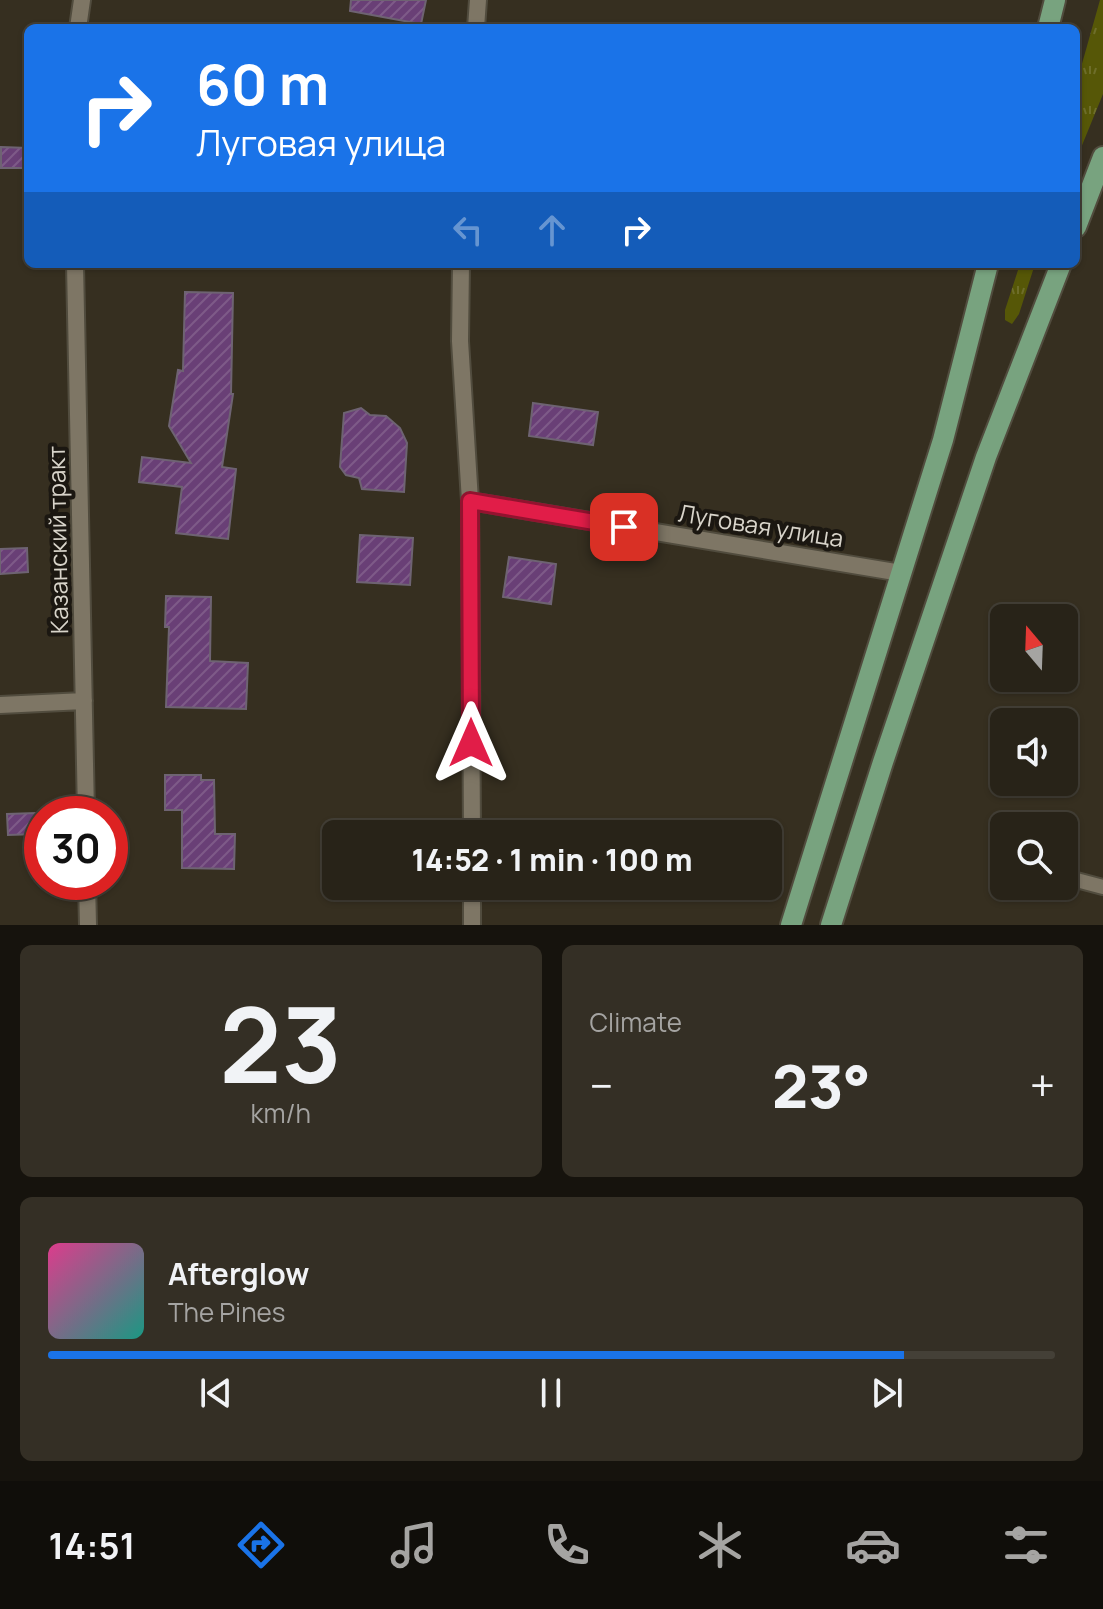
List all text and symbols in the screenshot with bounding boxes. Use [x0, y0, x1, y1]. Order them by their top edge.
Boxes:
text: 60 m [196, 45, 329, 122]
icon: right [64, 56, 168, 160]
text: Луговая улица [196, 118, 446, 167]
icon: left [446, 208, 490, 252]
icon: ahead [530, 208, 574, 252]
icon: right [614, 208, 658, 252]
street label: Казанский тракт [39, 446, 75, 634]
pin [590, 493, 658, 561]
street label: Луговая улица [676, 496, 846, 554]
icon: arrive [602, 505, 646, 549]
north arrow [990, 604, 1078, 692]
map controls [990, 604, 1078, 900]
position arrow [429, 701, 513, 785]
button: sound [990, 708, 1078, 796]
speed limit sign: 30 [24, 796, 128, 900]
button: search [990, 812, 1078, 900]
text: 14:52 · 1 min · 100 m [411, 839, 693, 880]
text: 23 [220, 972, 342, 1114]
text: Climate [590, 1004, 682, 1040]
text: 23° [772, 1044, 871, 1126]
text: − [590, 1055, 613, 1115]
text: + [1030, 1055, 1055, 1115]
text: km/h [251, 1095, 311, 1131]
text: Afterglow [168, 1253, 309, 1294]
text: The Pines [168, 1294, 285, 1330]
icon: previous [194, 1371, 238, 1415]
icon: pause [529, 1371, 573, 1415]
icon: next [865, 1371, 909, 1415]
icon: directions [233, 1517, 289, 1573]
icon: music [386, 1517, 442, 1573]
icon: phone [539, 1517, 595, 1573]
icon: climate [692, 1517, 748, 1573]
icon: car [845, 1517, 901, 1573]
icon: filters [998, 1517, 1054, 1573]
text: 14:51 [49, 1521, 135, 1570]

